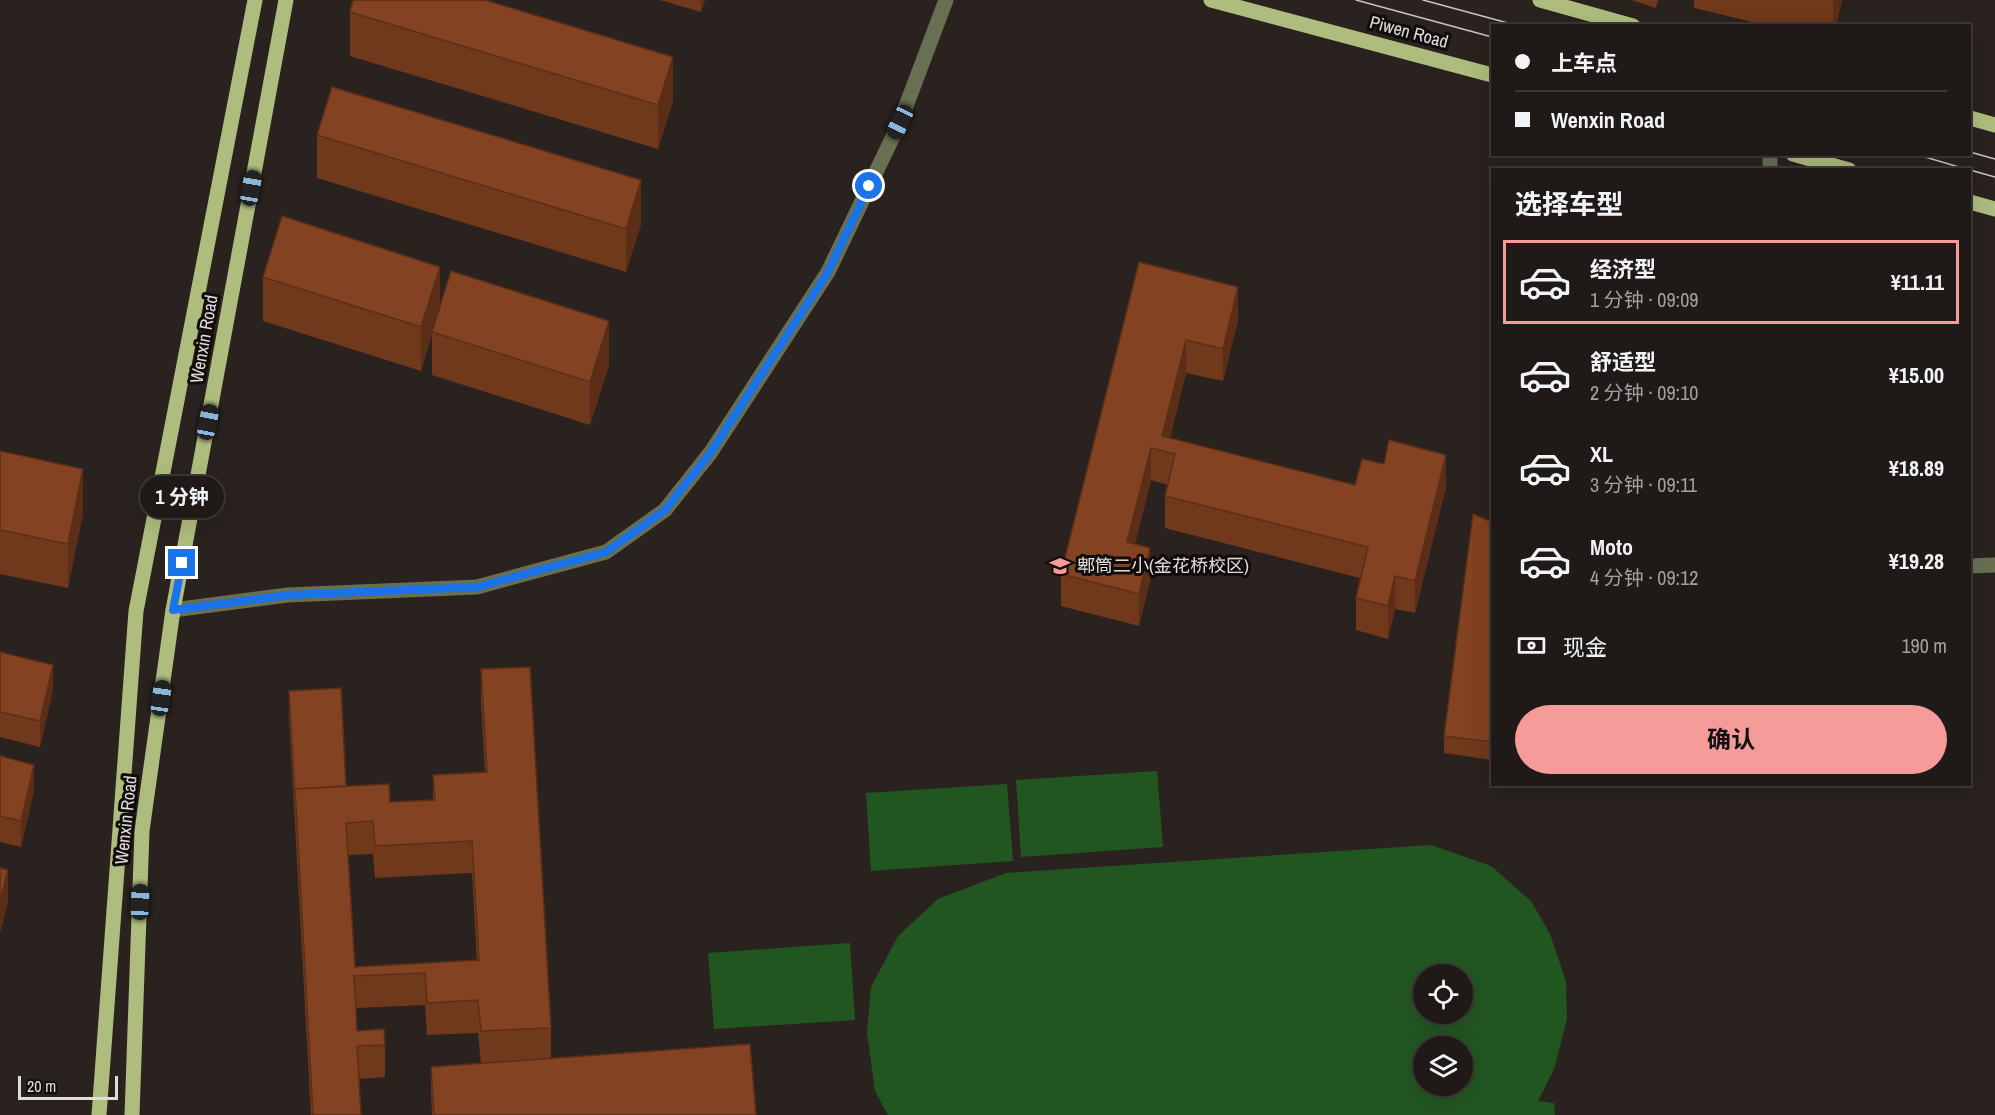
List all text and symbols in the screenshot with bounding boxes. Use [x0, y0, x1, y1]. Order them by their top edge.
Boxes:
street label: Piwen Road [1367, 9, 1451, 54]
text: 上车点 [1551, 48, 1617, 78]
car [884, 102, 916, 142]
text: Wenxin Road [1551, 105, 1665, 135]
car [239, 169, 263, 207]
route start [855, 172, 882, 199]
text: 选择车型 [1515, 186, 1623, 222]
text: 经济型 [1590, 254, 1656, 284]
icon: car [1518, 255, 1572, 309]
text: ¥11.11 [1891, 267, 1944, 297]
text: 1 分钟 · 09:09 [1590, 286, 1698, 313]
street label: Wenxin Road [183, 293, 224, 385]
text: 舒适型 [1590, 347, 1656, 377]
icon: car [1518, 348, 1572, 402]
text: ¥15.00 [1889, 360, 1944, 390]
text: 2 分钟 · 09:10 [1590, 379, 1698, 406]
car [196, 403, 220, 441]
text: XL [1590, 439, 1613, 469]
icon: car [1518, 441, 1572, 495]
text: ¥18.89 [1889, 453, 1944, 483]
text: 3 分钟 · 09:11 [1590, 471, 1697, 498]
callout: 1 分钟 [140, 476, 224, 518]
text: 1 分钟 [155, 483, 209, 510]
text: Moto [1590, 532, 1633, 562]
icon: car [1518, 534, 1572, 588]
text: ¥19.28 [1889, 546, 1944, 576]
route end [168, 549, 195, 576]
place label: 郫筒二小(金花桥校区) [1077, 553, 1249, 578]
school or university icon: 郫筒二小(金花桥校区) [1048, 554, 1072, 578]
text: 4 分钟 · 09:12 [1590, 564, 1698, 591]
icon: cash [1515, 629, 1548, 662]
text: 现金 [1563, 632, 1607, 662]
text: 190 m [1901, 632, 1947, 659]
car [150, 679, 172, 717]
button: 确认 [1515, 705, 1947, 774]
street label: Wenxin Road [108, 774, 143, 866]
car [130, 884, 150, 920]
map controls [1413, 964, 1473, 1096]
button: locate [1413, 964, 1473, 1024]
button: layers [1413, 1036, 1473, 1096]
scale bar [18, 1073, 118, 1100]
text: 20 m [27, 1075, 56, 1097]

